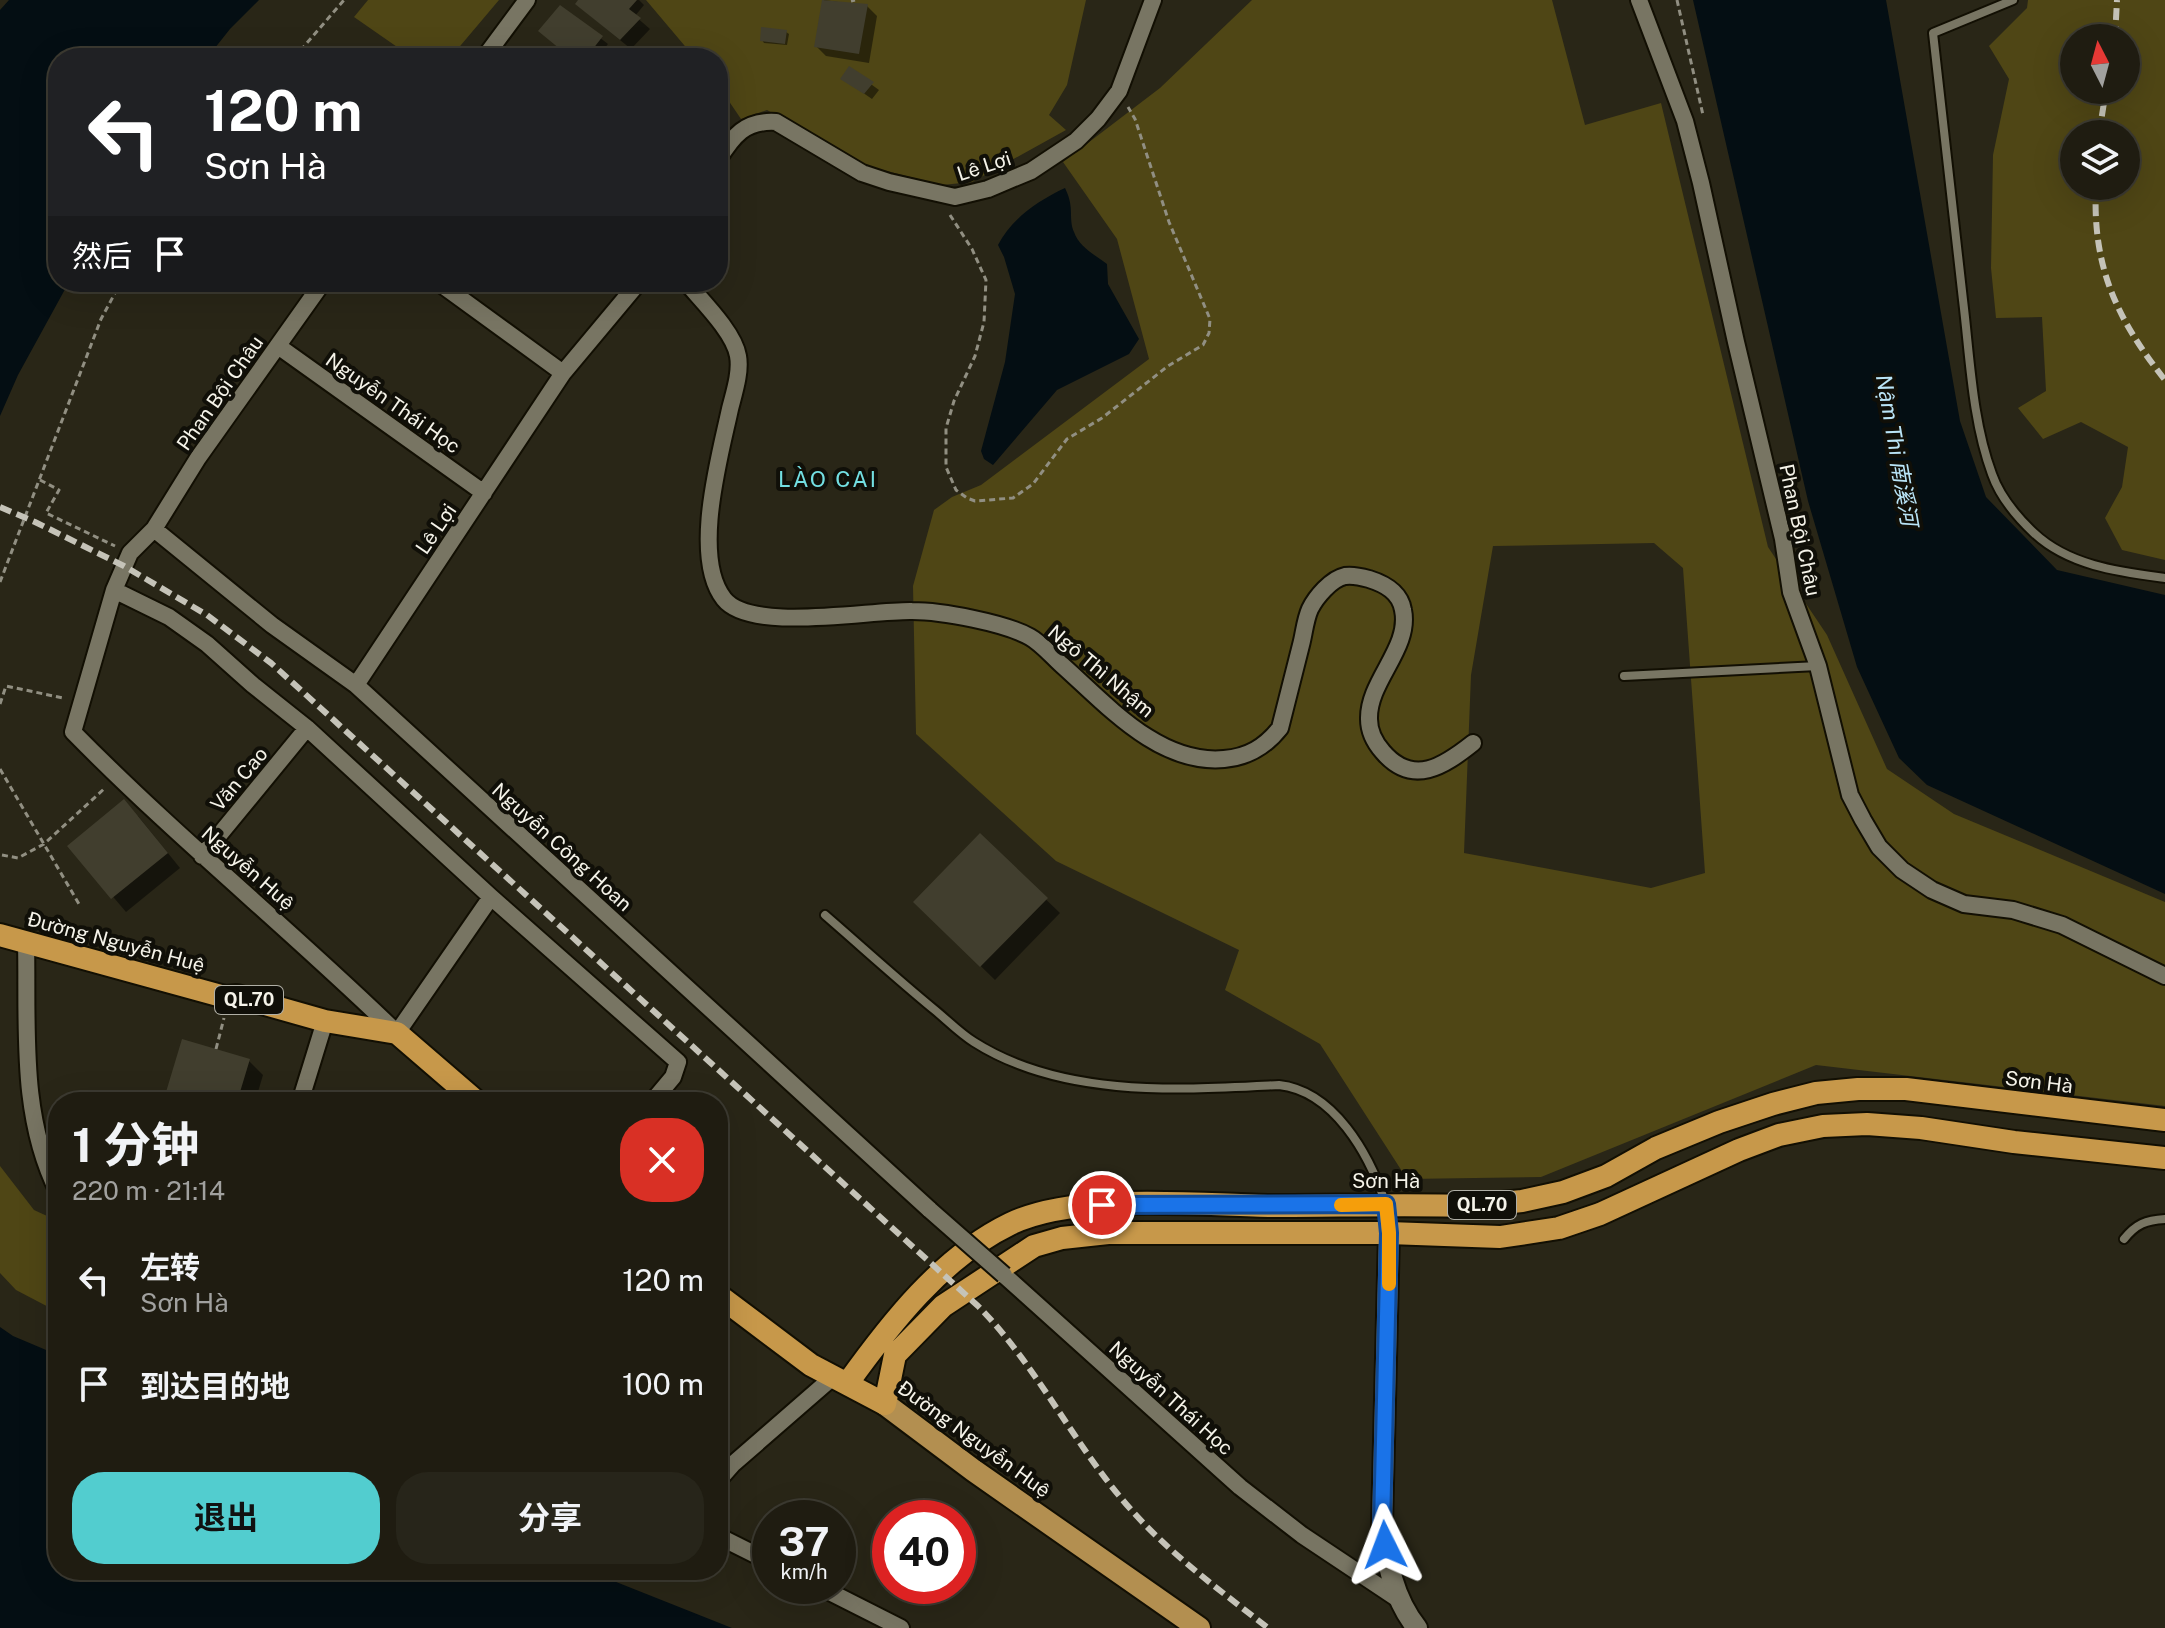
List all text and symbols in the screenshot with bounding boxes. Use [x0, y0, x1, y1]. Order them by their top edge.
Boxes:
north arrow [2060, 24, 2140, 104]
map controls [2060, 24, 2140, 200]
text: 120 m [204, 78, 362, 144]
icon: left [72, 80, 176, 184]
button: layers [2060, 120, 2140, 200]
text: Sơn Hà [204, 145, 327, 187]
street label: Lê Lợi [954, 146, 1014, 186]
icon: arrive [148, 232, 192, 276]
text: 然后 [72, 238, 132, 274]
street label: Phan Bội Châu [172, 331, 268, 455]
street label: Nguyễn Thái Học [321, 348, 465, 458]
water label: Nậm Thi 南溪河 [1871, 372, 1924, 532]
street label: Phan Bội Châu [1774, 462, 1826, 598]
district label: LÀO CAI [778, 466, 878, 492]
street label: Lê Lợi [411, 499, 461, 559]
street label: Ngô Thì Nhậm [1043, 620, 1159, 722]
street label: Văn Cao [205, 742, 273, 816]
street label: Nguyễn Công Hoan [487, 778, 637, 916]
street label: Nguyễn Huệ [197, 821, 299, 915]
street label: Đường Nguyễn Huệ [25, 907, 207, 977]
road number: QL.70 [215, 986, 283, 1014]
street label: Sơn Hà [2004, 1066, 2074, 1098]
text: 1 分钟 [72, 1116, 199, 1173]
button: close [620, 1118, 704, 1202]
street label: Sơn Hà [1352, 1169, 1420, 1193]
pin [1068, 1171, 1136, 1239]
text: 220 m · 21:14 [72, 1175, 225, 1206]
icon: arrive [1080, 1183, 1124, 1227]
road number: QL.70 [1448, 1191, 1516, 1219]
text: 左转 [140, 1249, 200, 1285]
icon: left [72, 1258, 116, 1302]
text: 120 m [622, 1262, 704, 1298]
text: Sơn Hà [140, 1287, 229, 1318]
street label: Nguyễn Thái Học [1104, 1336, 1238, 1460]
icon: arrive [72, 1362, 116, 1406]
text: 100 m [622, 1366, 704, 1402]
text: 到达目的地 [140, 1368, 290, 1404]
street label: Đường Nguyễn Huệ [893, 1376, 1055, 1502]
button: 退出 [72, 1472, 380, 1564]
button: 分享 [396, 1472, 704, 1564]
speed limit sign: 40 [872, 1500, 976, 1604]
position arrow [1343, 1503, 1427, 1587]
text: 37 [779, 1518, 829, 1565]
text: km/h [780, 1560, 828, 1584]

